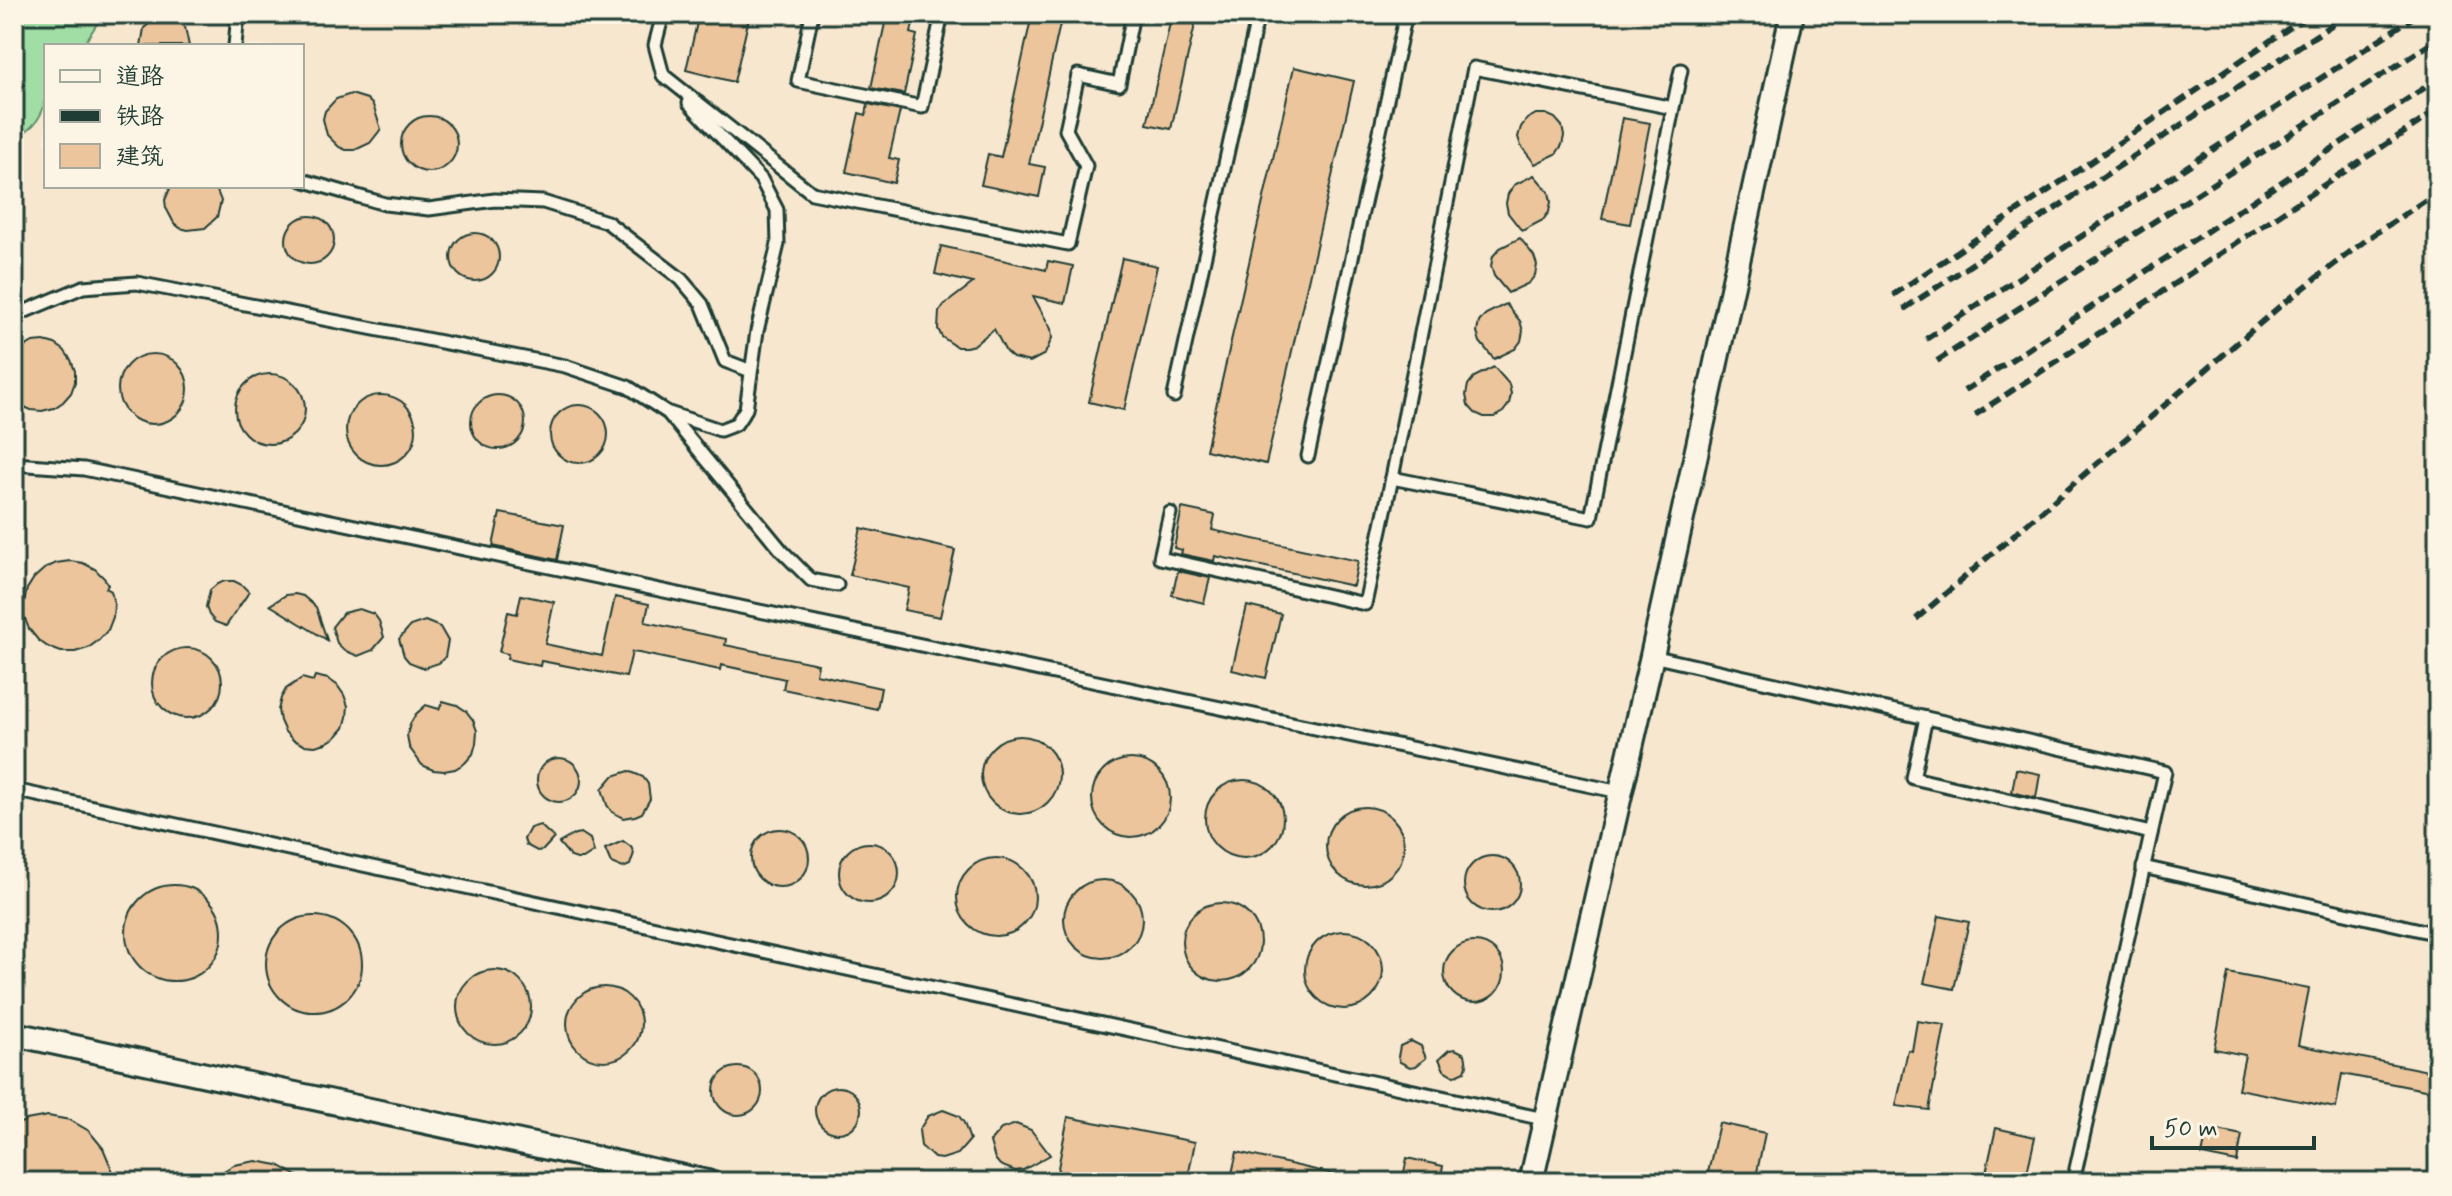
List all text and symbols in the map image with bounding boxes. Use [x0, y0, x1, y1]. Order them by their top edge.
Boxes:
legend [44, 44, 304, 188]
text: 道路 [116, 62, 164, 93]
text: 铁路 [116, 102, 164, 133]
text: 建筑 [116, 142, 164, 173]
scale bar [2152, 1100, 2314, 1150]
text: 50 m [2164, 1114, 2218, 1145]

